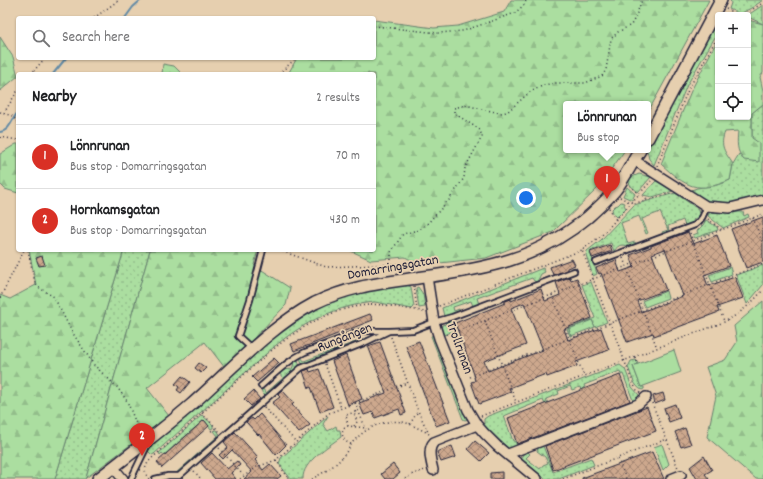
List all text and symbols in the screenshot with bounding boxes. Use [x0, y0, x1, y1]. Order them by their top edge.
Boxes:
map controls [715, 12, 751, 120]
button: + [715, 12, 751, 48]
search box [16, 16, 376, 60]
icon: search [30, 27, 52, 49]
text: Search here [62, 27, 130, 49]
button: − [715, 48, 751, 84]
button: locate [715, 84, 751, 120]
text: Nearby [32, 86, 76, 110]
text: 2 results [316, 89, 360, 108]
popup [563, 101, 651, 153]
text: Lönnrunan [577, 107, 637, 129]
text: Bus stop [577, 129, 619, 148]
text: Lönnrunan [70, 136, 130, 158]
text: 1 [44, 147, 46, 166]
text: 70 m [336, 147, 360, 166]
text: Bus stop · Domarringsgatan [70, 158, 207, 177]
pin: 1 [594, 166, 620, 199]
your location [516, 188, 536, 208]
text: Hornkamsgatan [70, 200, 160, 222]
text: 2 [42, 211, 48, 230]
text: 430 m [330, 211, 360, 230]
text: Bus stop · Domarringsgatan [70, 222, 207, 241]
street label: Domarringsgatan [346, 250, 440, 286]
street label: Rungången [315, 318, 375, 358]
street label: Trollrunan [440, 319, 478, 377]
pin: 2 [129, 423, 155, 456]

